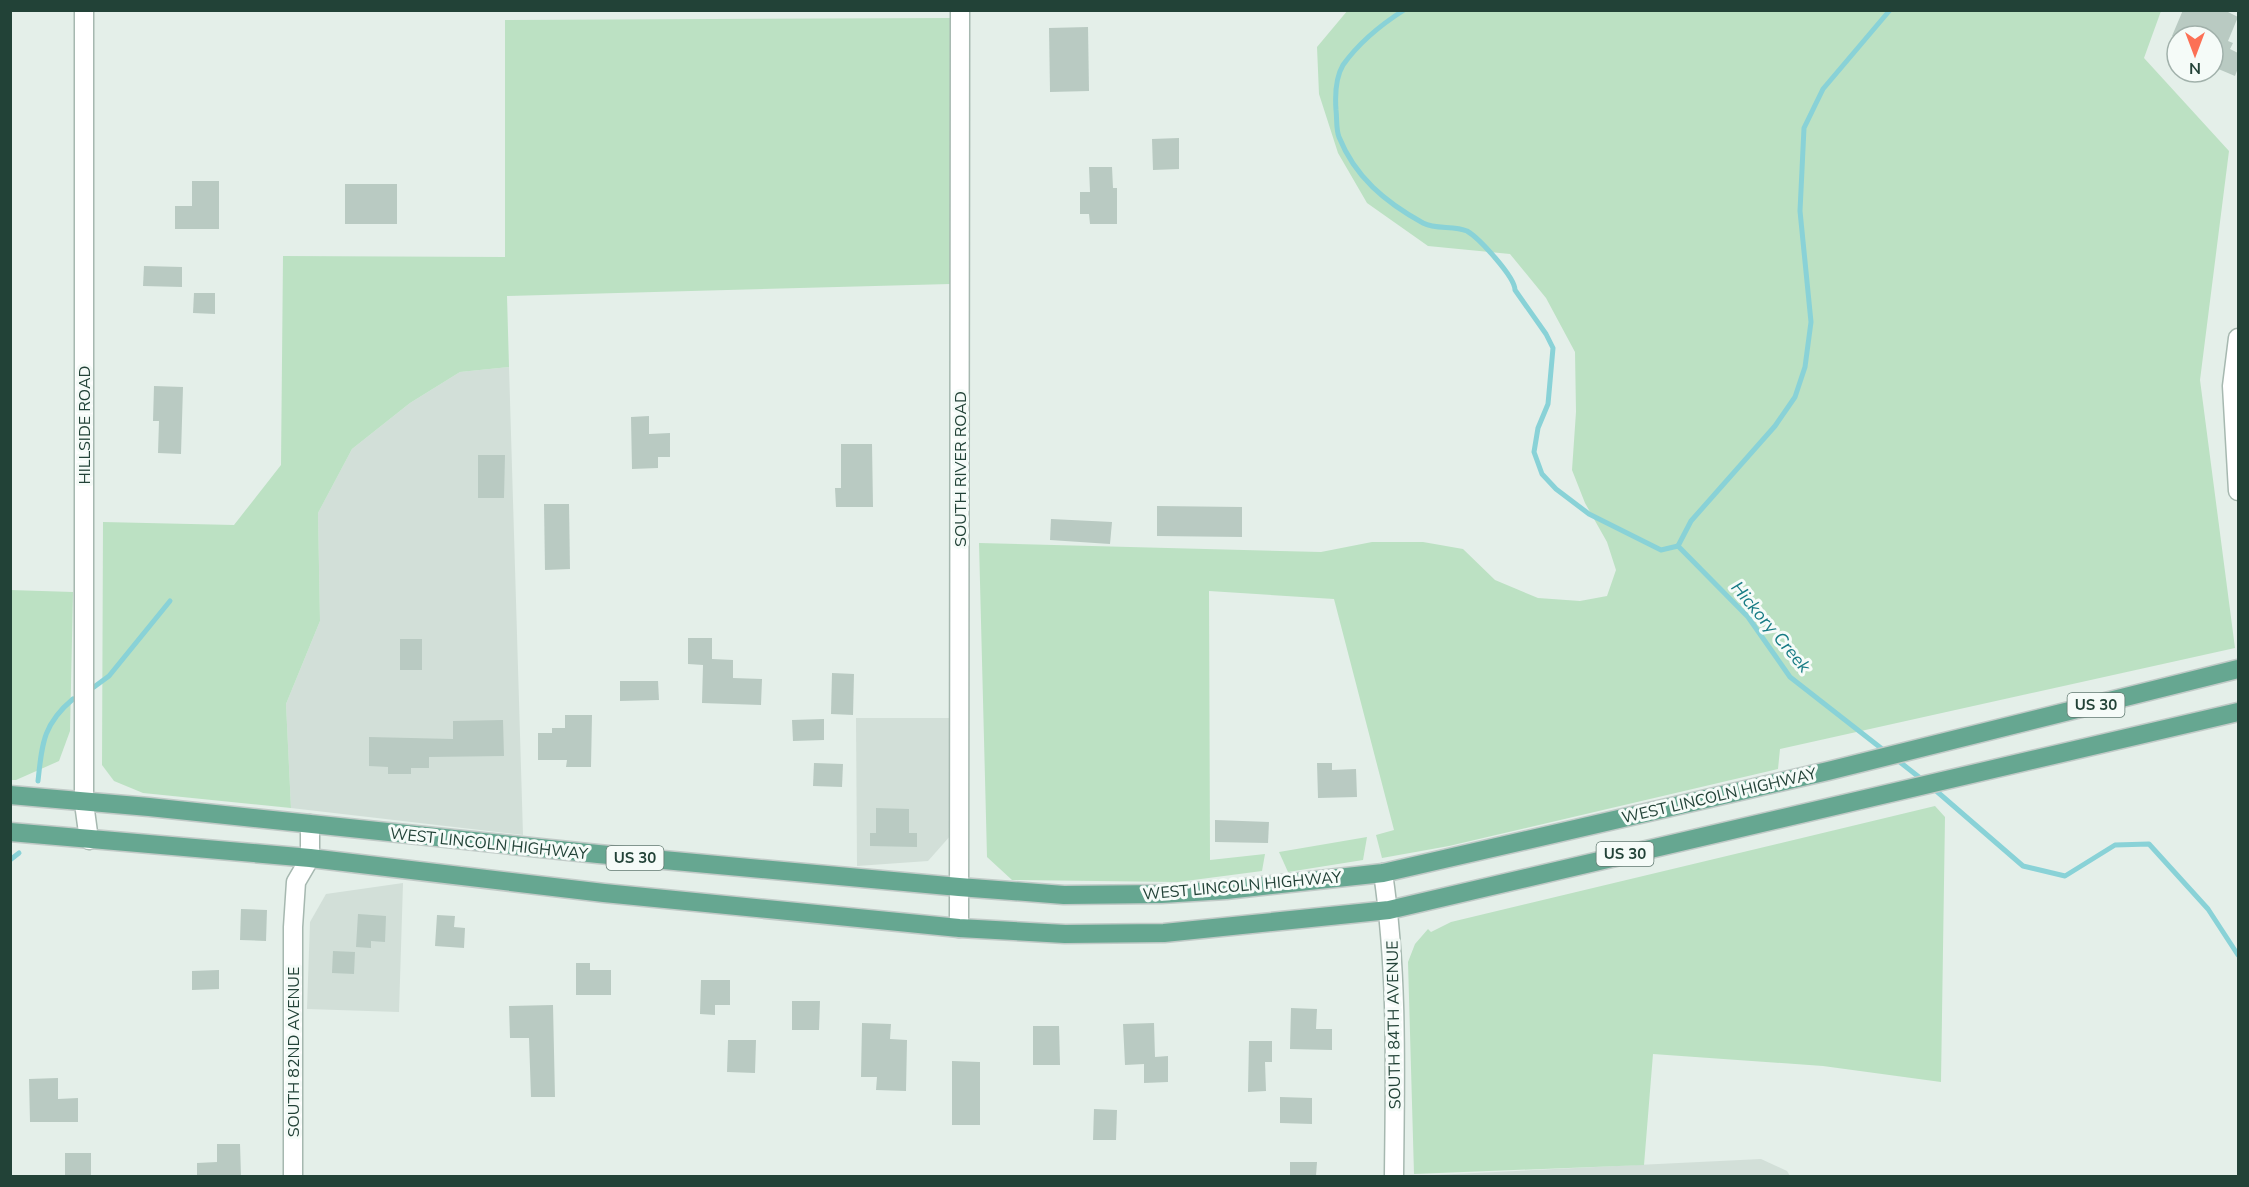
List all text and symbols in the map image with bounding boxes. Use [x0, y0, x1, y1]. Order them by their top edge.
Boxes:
north arrow [2165, 24, 2225, 84]
text: N [2189, 57, 2201, 79]
street label: HILLSIDE ROAD [74, 366, 96, 484]
street label: SOUTH RIVER ROAD [950, 391, 972, 547]
water label: Hickory Creek [1726, 576, 1817, 679]
road number: US 30 [2068, 693, 2124, 717]
street label: WEST LINCOLN HIGHWAY [1620, 763, 1819, 829]
street label: WEST LINCOLN HIGHWAY [389, 823, 589, 865]
road number: US 30 [1596, 842, 1654, 866]
road number: US 30 [606, 846, 664, 870]
street label: WEST LINCOLN HIGHWAY [1142, 866, 1343, 906]
street label: SOUTH 84TH AVENUE [1382, 940, 1406, 1110]
street label: SOUTH 82ND AVENUE [283, 967, 305, 1137]

